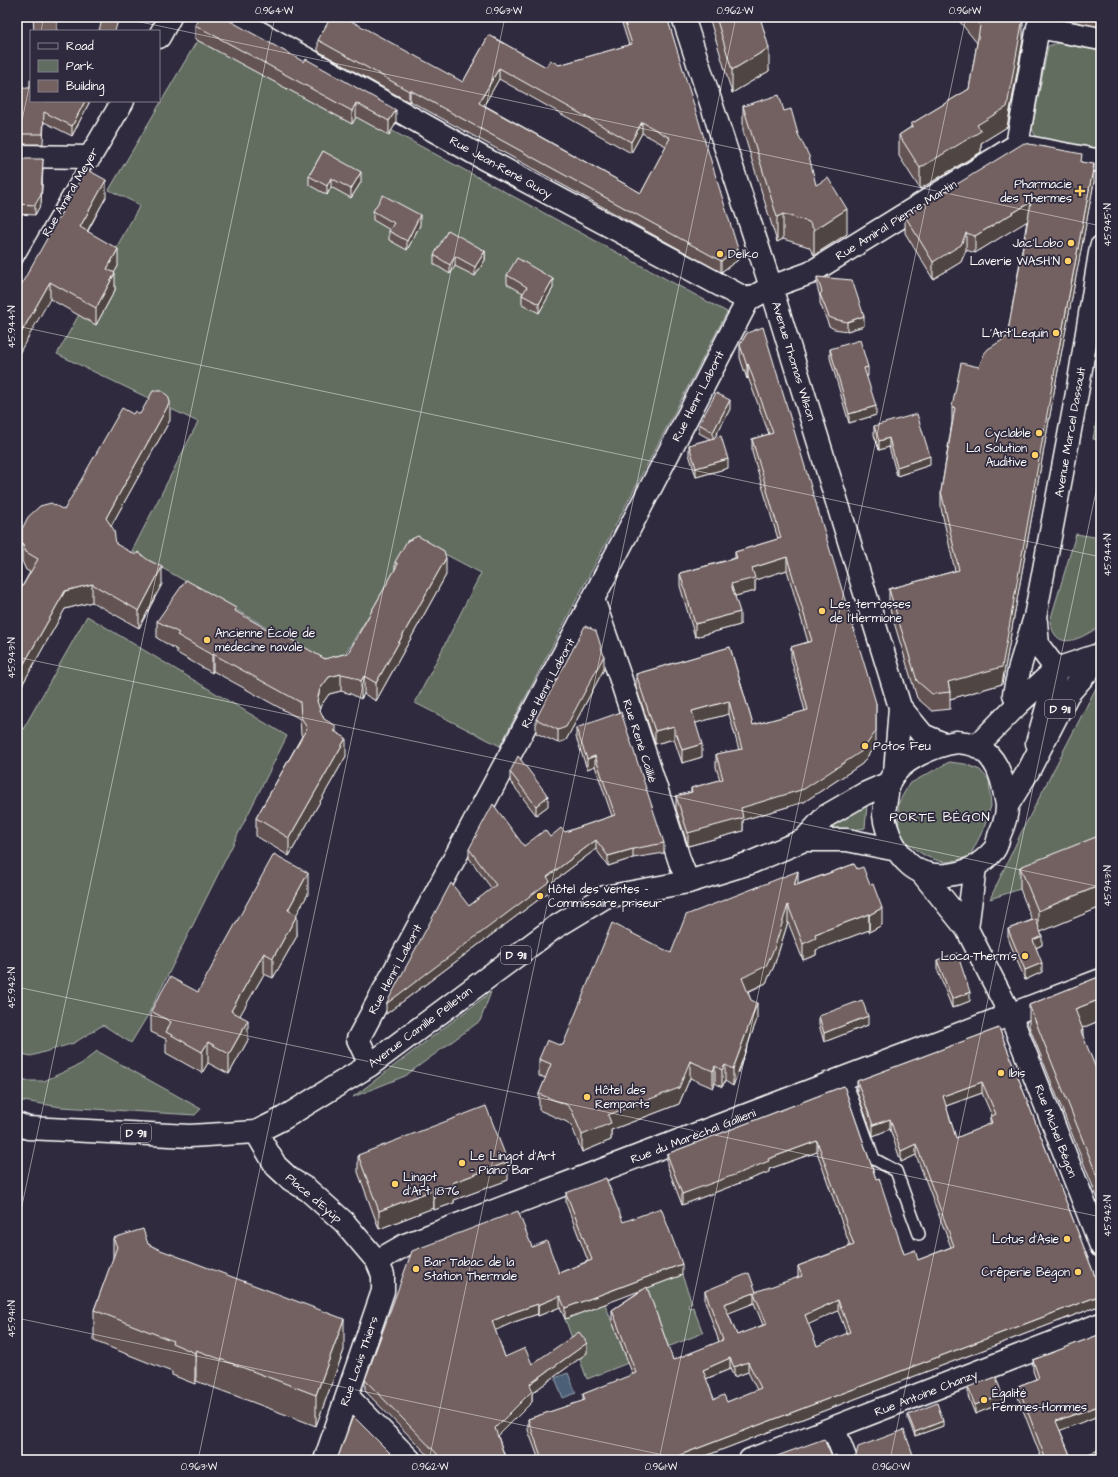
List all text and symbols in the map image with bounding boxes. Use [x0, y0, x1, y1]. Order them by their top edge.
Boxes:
text: 0.964°W [255, 4, 294, 18]
text: 0.963°W [486, 4, 523, 18]
text: 0.962°W [716, 4, 754, 18]
text: 0.961°W [949, 4, 982, 18]
legend [30, 30, 160, 102]
text: Road [66, 38, 94, 55]
text: Park [66, 58, 94, 75]
text: Building [66, 78, 104, 96]
street label: Rue Jean-René Quoy [446, 132, 556, 204]
street label: Rue Amiral Meyer [38, 144, 104, 240]
street label: Rue Amiral Pierre Martin [832, 176, 960, 265]
place label: Pharmacie des Thermes [1000, 176, 1073, 207]
marker: Pharmacie des Thermes [1075, 186, 1085, 196]
text: 45.945°N [1101, 203, 1115, 247]
place label: Jac'Lobo [1012, 235, 1063, 252]
marker: Jac'Lobo [1066, 238, 1076, 248]
place label: Delko [728, 246, 759, 263]
marker: Delko [715, 249, 725, 259]
place label: Laverie WASH’N [970, 253, 1060, 270]
marker: Laverie WASH’N [1063, 256, 1073, 266]
street label: Avenue Thomas Wilson [767, 299, 820, 423]
text: 45.944°N [5, 305, 19, 349]
place label: L'Art'Lequin [982, 325, 1048, 342]
marker: L'Art'Lequin [1051, 328, 1061, 338]
street label: Rue Henri Laborit [668, 348, 729, 445]
street label: Avenue Marcel Dassault [1051, 365, 1090, 499]
place label: Cyclable [985, 425, 1031, 443]
marker: Cyclable [1034, 428, 1044, 438]
place label: La Solution Auditive [966, 440, 1028, 471]
marker: La Solution Auditive [1030, 450, 1040, 460]
text: 45.944°N [1101, 533, 1115, 577]
place label: Les terrasses de l'Hermione [830, 596, 911, 627]
marker: Les terrasses de l'Hermione [817, 606, 827, 616]
place label: Ancienne École de médecine navale [215, 625, 316, 656]
marker: Ancienne École de médecine navale [202, 635, 212, 645]
street label: Rue Henri Laborit [517, 635, 580, 731]
text: 45.943°N [5, 637, 19, 679]
street label: Rue René Caillié [618, 697, 661, 786]
road number: D 911 [1045, 700, 1075, 718]
place label: Potos Feu [873, 738, 931, 755]
marker: Potos Feu [860, 741, 870, 751]
district label: PORTE BÉGON [889, 808, 991, 826]
text: 45.943°N [1101, 865, 1115, 907]
place label: Hôtel des ventes - Commissaire priseur [548, 881, 662, 912]
marker: Hôtel des ventes - Commissaire priseur [535, 891, 545, 901]
street label: Rue Henri Laborit [364, 921, 427, 1017]
road number: D 911 [501, 946, 531, 964]
place label: Loca-Therm's [941, 948, 1017, 965]
marker: Loca-Therm's [1020, 951, 1030, 961]
text: 45.942°N [5, 967, 19, 1009]
street label: Avenue Camille Pelletan [365, 983, 476, 1072]
place label: Ibis [1009, 1065, 1025, 1082]
marker: Ibis [996, 1068, 1006, 1078]
place label: Hôtel des Remparts [595, 1082, 650, 1113]
street label: Rue Michel Bégon [1029, 1082, 1081, 1181]
marker: Hôtel des Remparts [582, 1092, 592, 1102]
street label: Rue du Maréchal Gallieni [628, 1105, 758, 1168]
road number: D 911 [121, 1124, 151, 1142]
place label: Le Lingot d'Art - Piano Bar [470, 1148, 556, 1179]
marker: Le Lingot d'Art - Piano Bar [457, 1158, 467, 1168]
place label: Lingot d'Art 1876 [403, 1169, 460, 1200]
street label: Place d'Eyüp [281, 1170, 346, 1228]
marker: Lingot d'Art 1876 [390, 1179, 400, 1189]
text: 45.942°N [1101, 1195, 1115, 1237]
place label: Lotus d'Asie [992, 1231, 1060, 1248]
marker: Lotus d'Asie [1062, 1234, 1072, 1244]
place label: Bar Tabac de la Station Thermale [424, 1254, 518, 1285]
marker: Bar Tabac de la Station Thermale [411, 1264, 421, 1274]
place label: Crêperie Bégon [982, 1264, 1070, 1282]
marker: Crêperie Bégon [1073, 1267, 1083, 1277]
text: 45.941°N [5, 1300, 19, 1338]
street label: Rue Louis Thiers [336, 1314, 383, 1408]
street label: Rue Antoine Chanzy [872, 1366, 981, 1422]
place label: Égalité Femmes-Hommes [992, 1385, 1087, 1416]
marker: Égalité Femmes-Hommes [979, 1395, 989, 1405]
text: 0.963°W [181, 1460, 218, 1474]
text: 0.962°W [411, 1460, 449, 1474]
text: 0.961°W [645, 1460, 678, 1474]
text: 0.960°W [872, 1460, 910, 1474]

